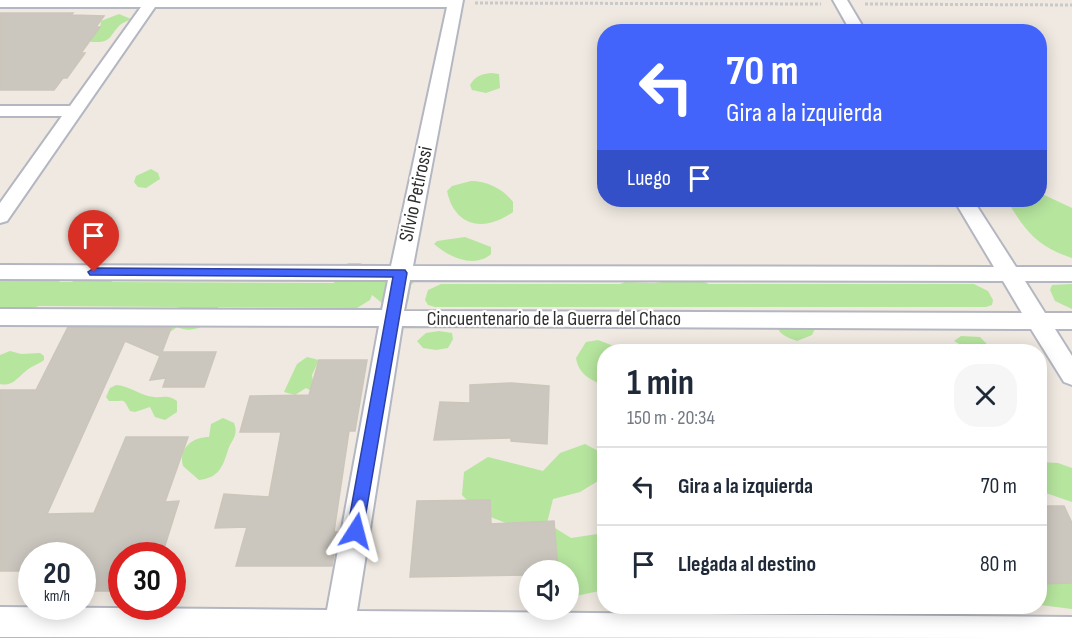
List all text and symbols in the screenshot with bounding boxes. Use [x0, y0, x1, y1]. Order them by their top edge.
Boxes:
text: 70 m [726, 46, 799, 97]
icon: left [627, 48, 705, 126]
text: Gira a la izquierda [726, 97, 883, 129]
street label: Silvio Petirossi [394, 144, 438, 244]
icon: arrive [683, 162, 716, 195]
text: Luego [627, 165, 671, 192]
pin [68, 210, 119, 272]
icon: arrive [77, 219, 110, 252]
street label: Cincuentenario de la Guerra del Chaco [427, 307, 681, 331]
text: 1 min [627, 362, 694, 405]
button: close [954, 364, 1017, 427]
text: 150 m · 20:34 [627, 406, 715, 430]
icon: left [627, 470, 660, 503]
text: Gira a la izquierda [678, 473, 813, 500]
text: 70 m [981, 473, 1017, 500]
position arrow [324, 499, 388, 563]
speed limit sign: 30 [108, 542, 186, 620]
icon: arrive [627, 548, 660, 581]
text: Llegada al destino [678, 551, 816, 578]
text: 80 m [980, 551, 1017, 578]
text: 20 [43, 556, 71, 592]
map controls [519, 560, 579, 620]
button: sound [519, 560, 579, 620]
text: km/h [44, 587, 70, 606]

